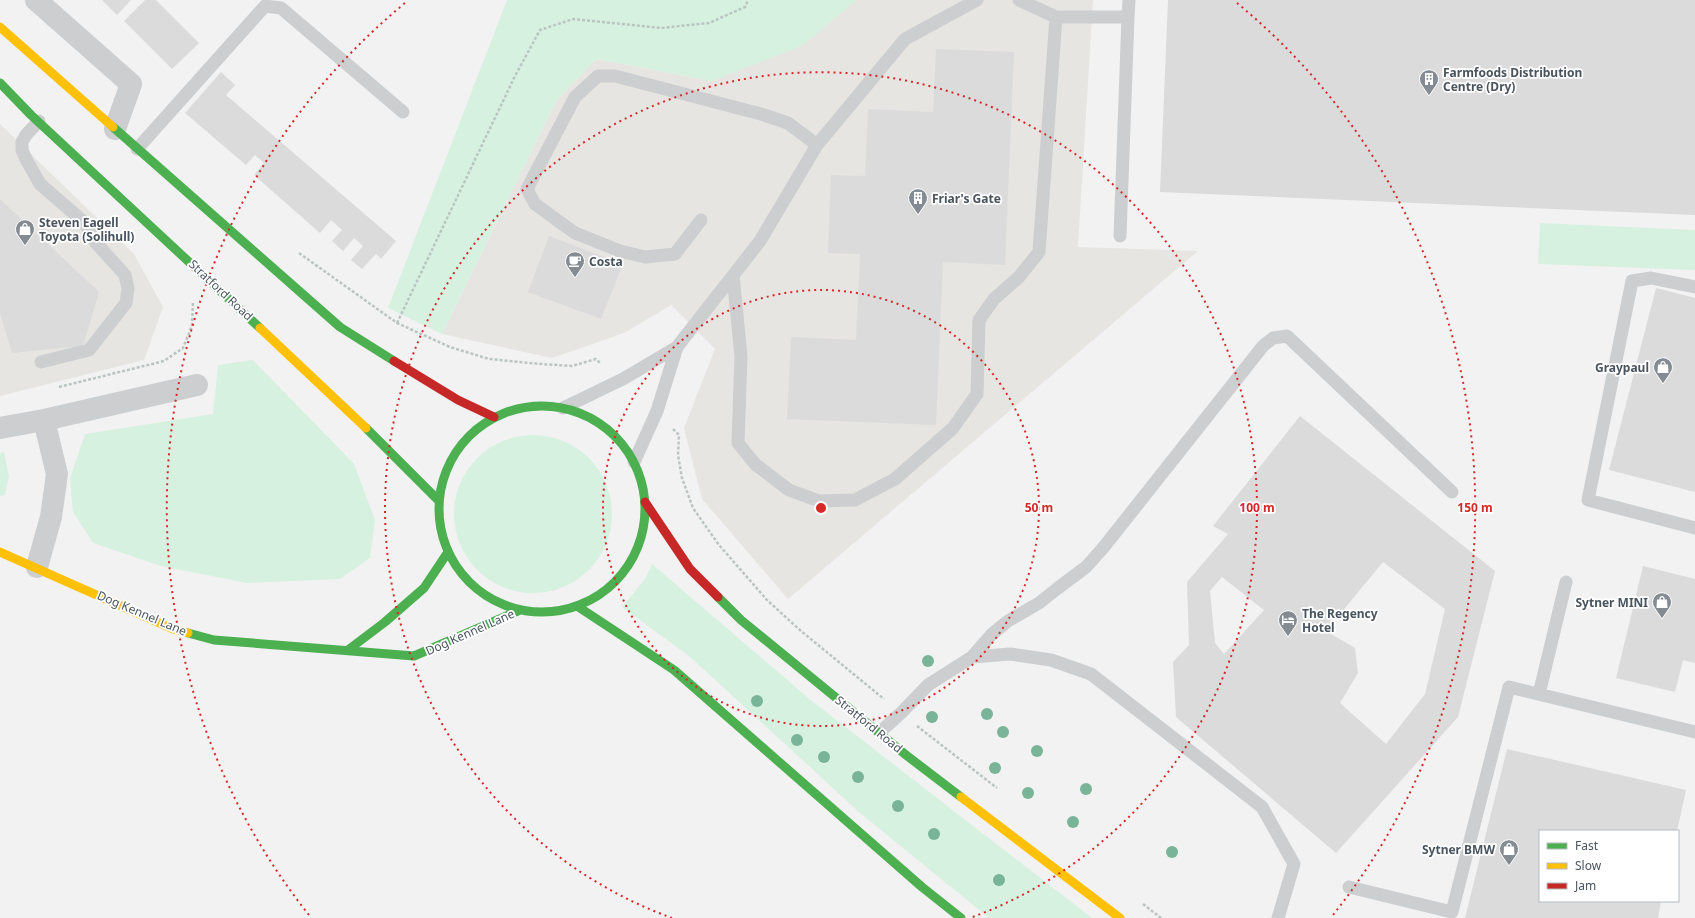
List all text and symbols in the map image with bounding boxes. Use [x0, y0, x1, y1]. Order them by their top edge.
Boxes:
place label: Farmfoods Distribution Centre (Dry) [1443, 64, 1582, 95]
building icon: Farmfoods Distribution Centre (Dry) [1418, 68, 1440, 96]
building icon: Friar's Gate [907, 187, 929, 215]
place label: Friar's Gate [932, 190, 1001, 207]
place label: Steven Eagell Toyota (Solihull) [39, 214, 134, 245]
shop icon: Steven Eagell Toyota (Solihull) [14, 218, 36, 246]
cafe icon: Costa [564, 250, 586, 278]
place label: Costa [589, 253, 623, 270]
street label: Stratford Road [185, 256, 257, 324]
shop icon: Graypaul [1652, 356, 1674, 384]
place label: Graypaul [1595, 359, 1649, 376]
text: 50 m [1025, 499, 1053, 516]
text: 100 m [1239, 499, 1275, 516]
text: 150 m [1457, 499, 1493, 516]
centre of rings [814, 501, 828, 515]
street label: Dog Kennel Lane [95, 586, 190, 640]
shop icon: Sytner MINI [1651, 591, 1673, 619]
place label: Sytner MINI [1575, 594, 1648, 611]
street label: Dog Kennel Lane [423, 605, 517, 659]
place label: The Regency Hotel [1302, 605, 1378, 636]
hotel icon: The Regency Hotel [1277, 609, 1299, 637]
street label: Stratford Road [832, 692, 906, 756]
legend [1539, 830, 1679, 902]
text: Fast [1575, 837, 1599, 854]
shop icon: Sytner BMW [1498, 838, 1520, 866]
place label: Sytner BMW [1422, 841, 1495, 858]
text: Slow [1575, 857, 1602, 874]
text: Jam [1574, 877, 1596, 894]

